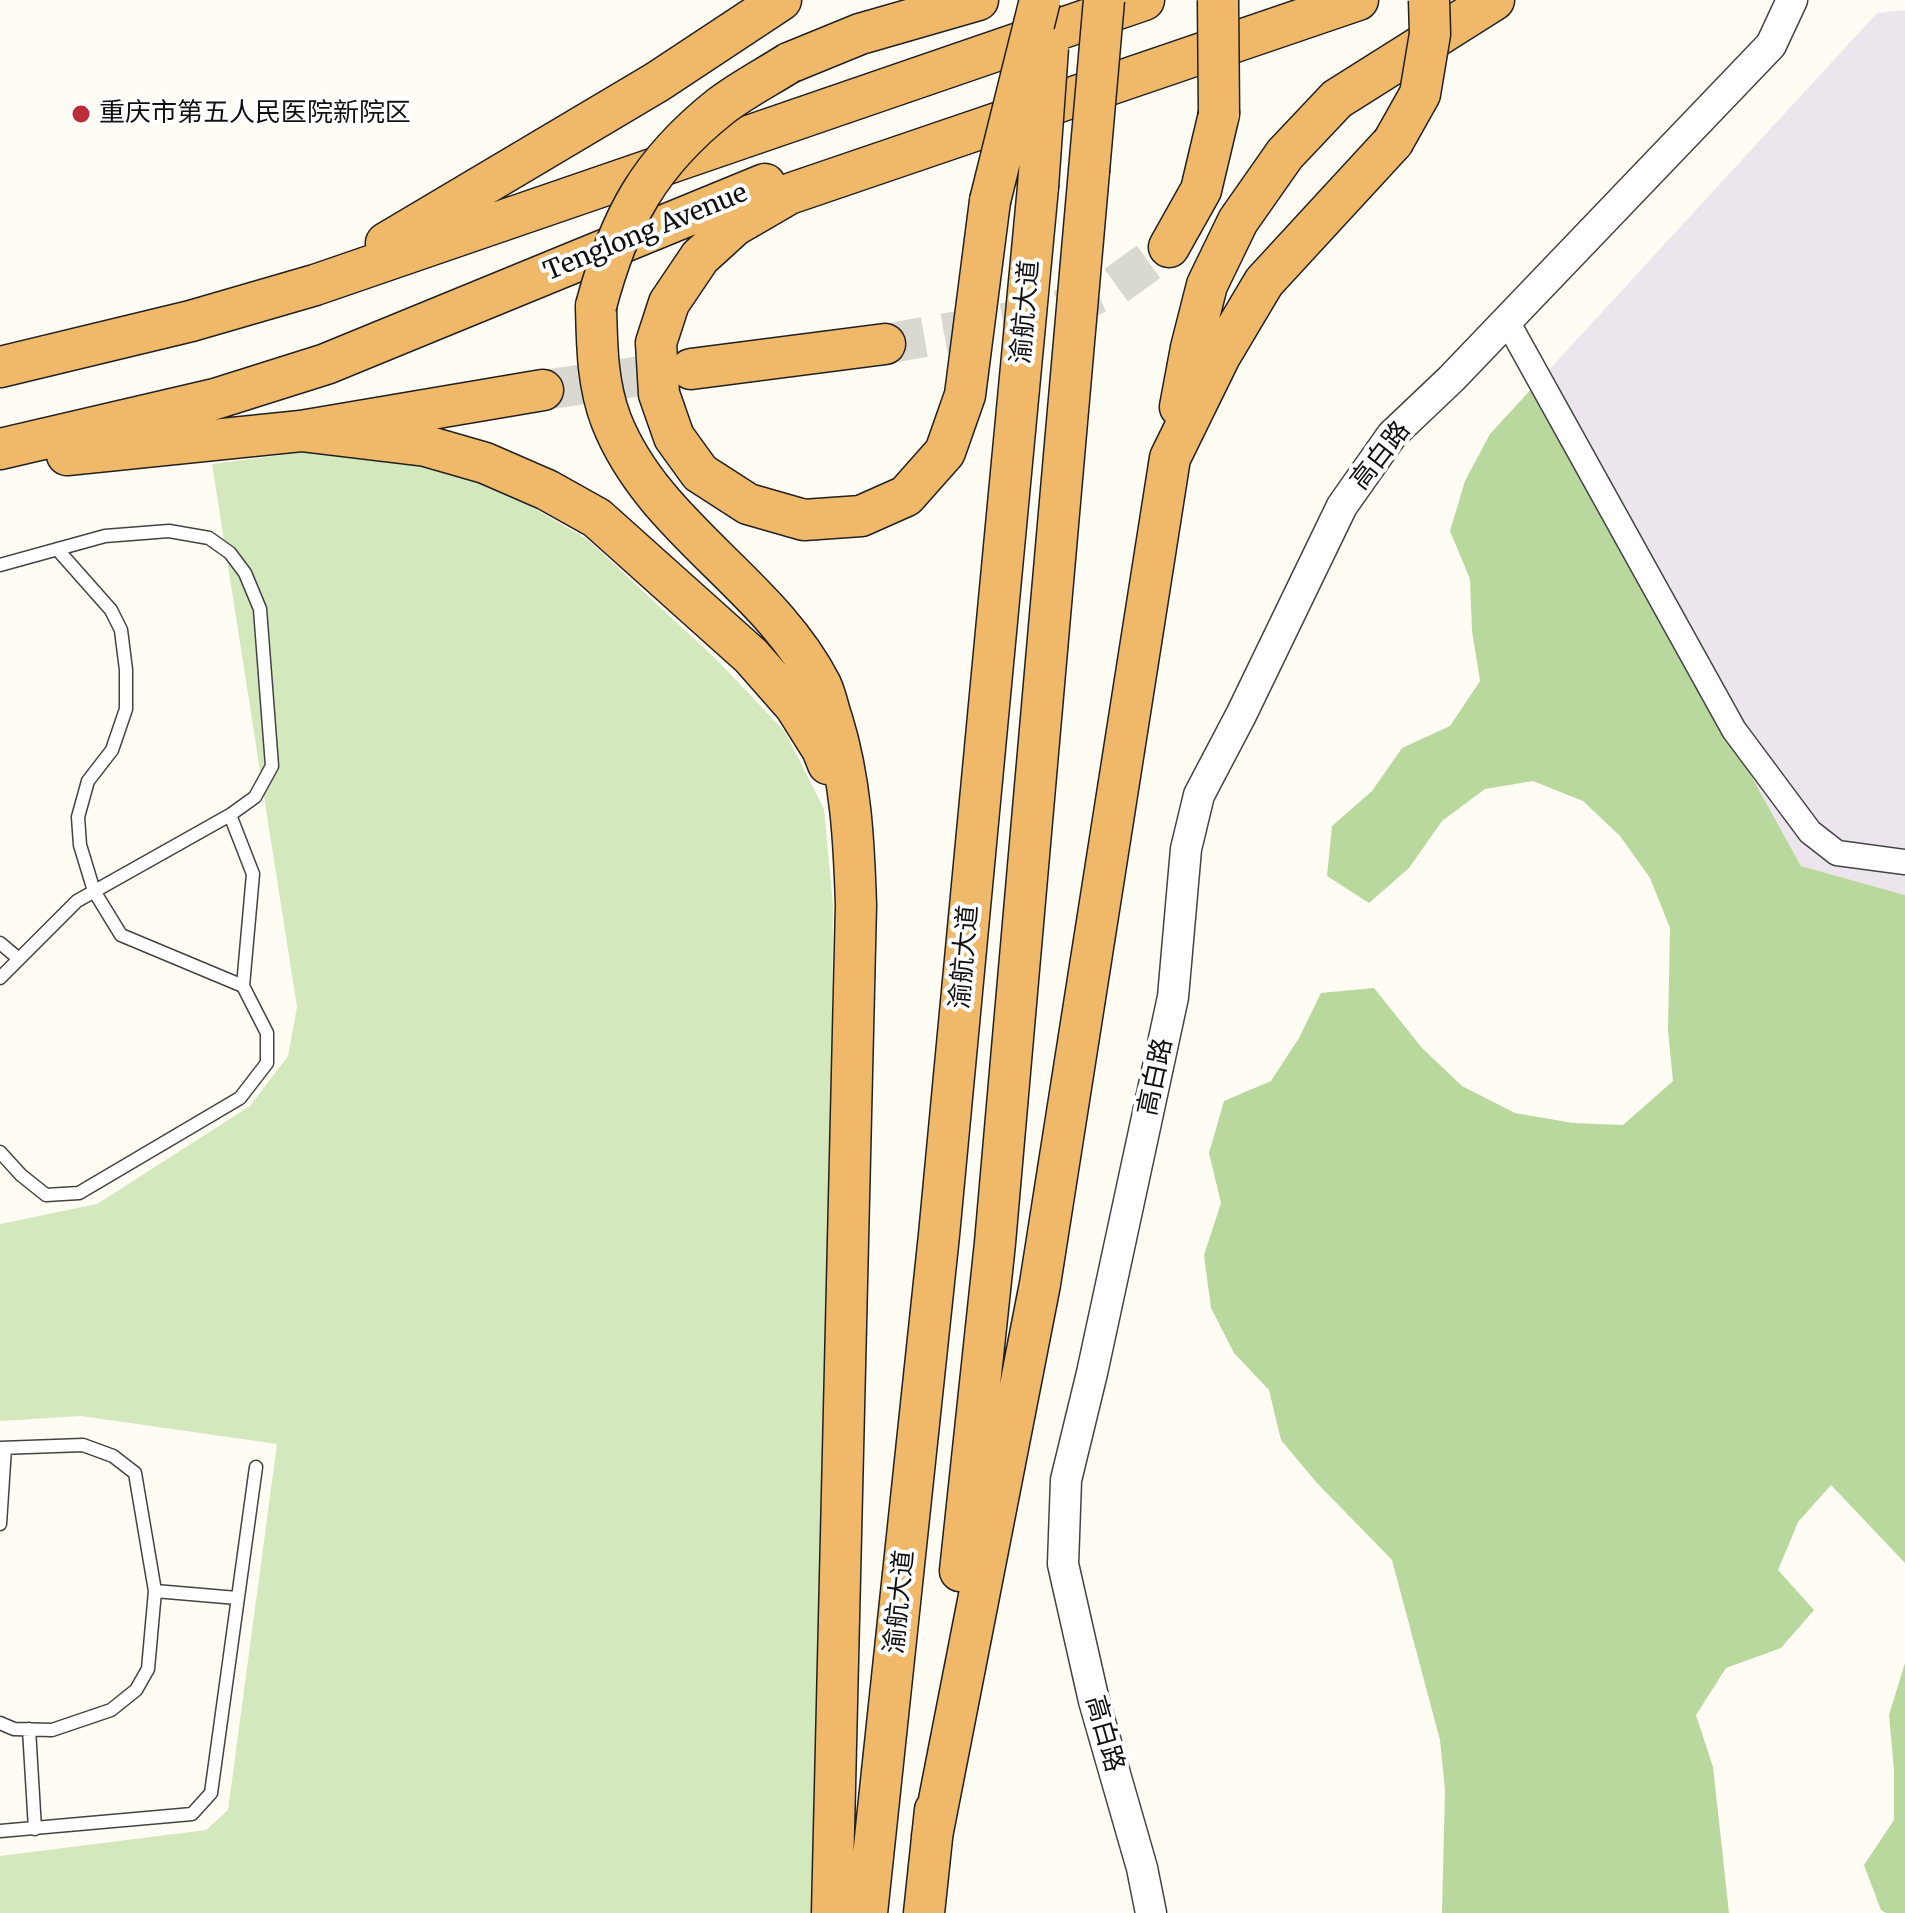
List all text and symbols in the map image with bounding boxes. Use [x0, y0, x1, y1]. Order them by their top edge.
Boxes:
place label: 重庆市第五人民医院新院区 [99, 98, 411, 130]
marker: 重庆市第五人民医院新院区 [70, 103, 92, 125]
street label: Tenglong Avenue [540, 178, 752, 288]
street label: 渝航大道 [1006, 259, 1046, 365]
street label: 高白路 [1345, 416, 1417, 496]
street label: 渝航大道 [945, 904, 985, 1010]
street label: 高白路 [1133, 1036, 1179, 1118]
street label: 渝航大道 [879, 1549, 921, 1655]
street label: 高白路 [1078, 1692, 1130, 1776]

